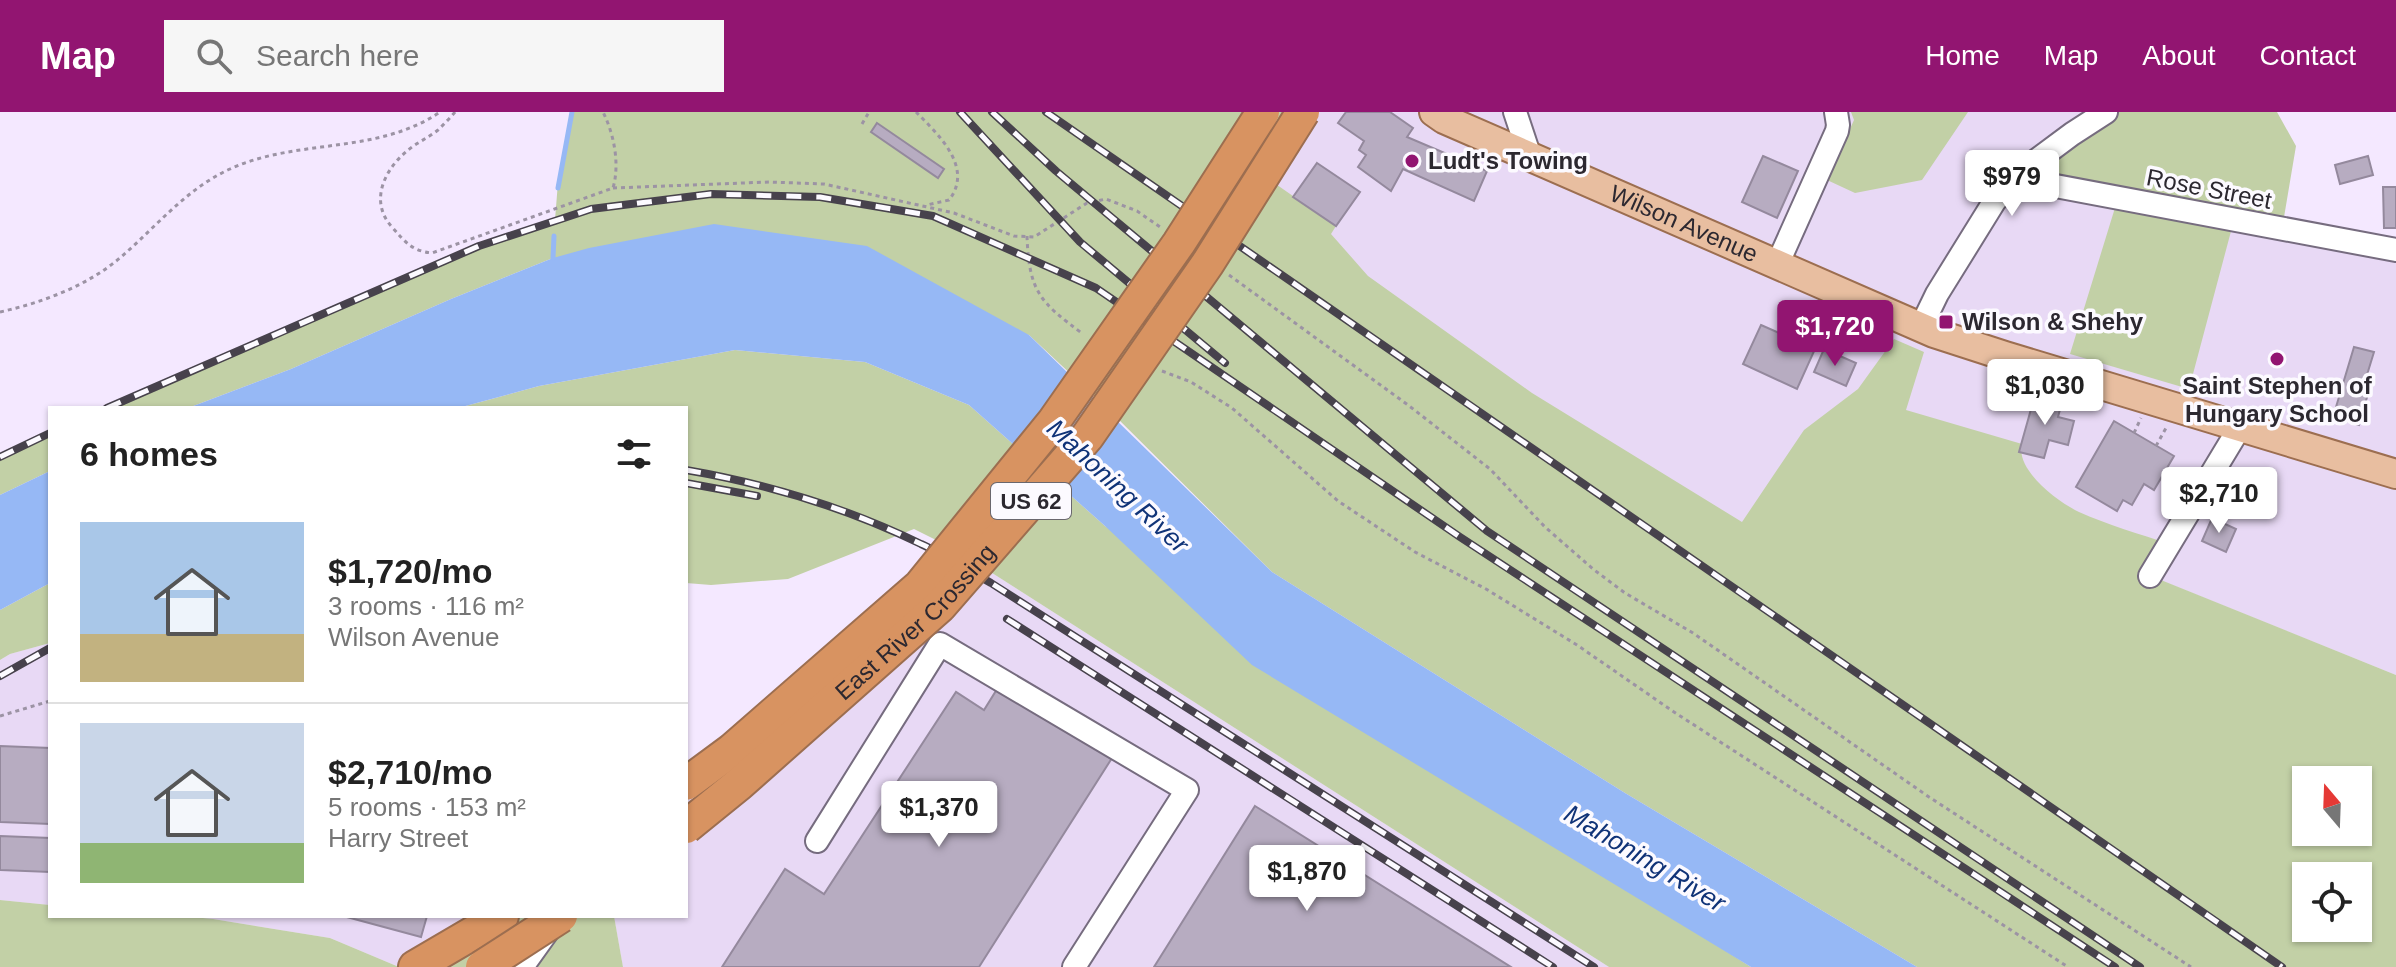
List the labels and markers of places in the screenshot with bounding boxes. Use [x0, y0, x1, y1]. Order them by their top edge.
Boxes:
place label: Ludt's Towing [1428, 147, 1588, 174]
pin: $979 [1965, 150, 2059, 218]
marker: Ludt's Towing [1403, 152, 1421, 170]
pin: $1,720 [1770, 300, 1900, 368]
place label: Wilson & Shehy [1962, 308, 2144, 335]
marker: Wilson & Shehy [1937, 313, 1955, 331]
marker: Saint Stephen of Hungary School [2268, 350, 2286, 368]
pin: $1,030 [1980, 359, 2110, 427]
place label: Saint Stephen of Hungary School [2182, 372, 2373, 427]
pin: $2,710 [2154, 467, 2284, 535]
pin: $1,370 [874, 781, 1004, 849]
pin: $1,870 [1242, 845, 1372, 913]

